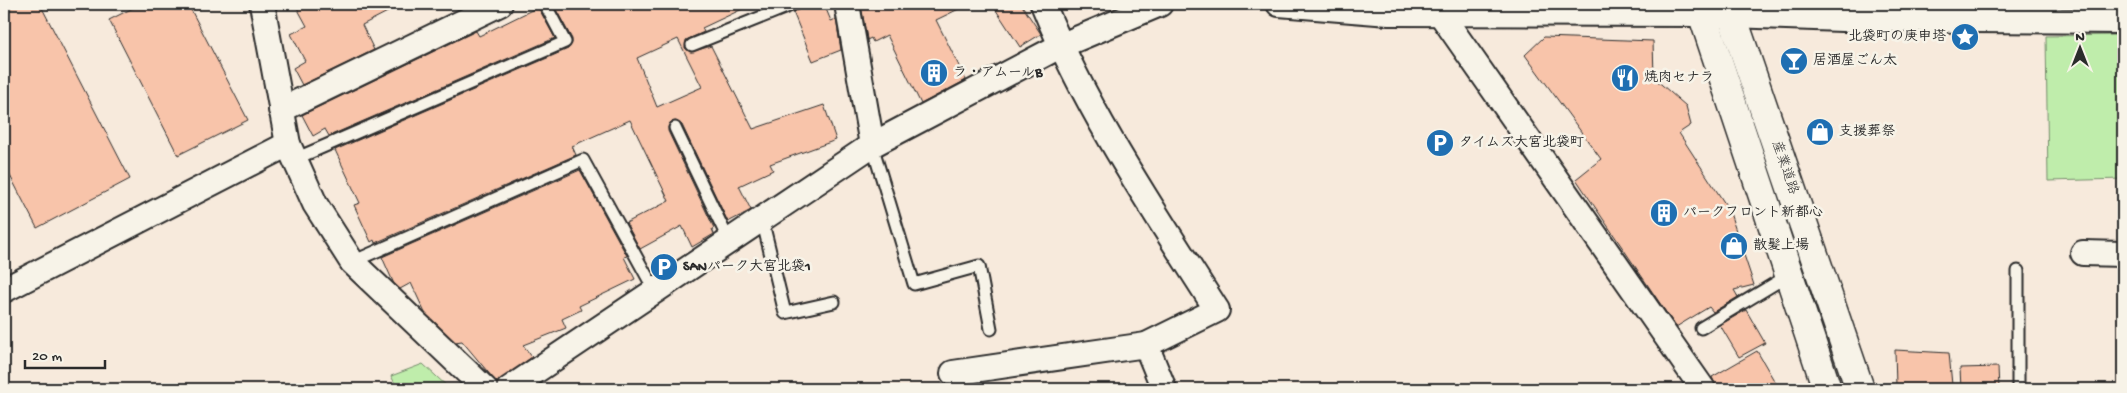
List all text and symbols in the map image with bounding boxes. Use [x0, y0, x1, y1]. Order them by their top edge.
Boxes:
place icon: 北袋町の庚申塔 [1950, 22, 1980, 52]
north arrow [2054, 22, 2104, 72]
place label: 北袋町の庚申塔 [1848, 28, 1946, 46]
text: N [2075, 29, 2085, 46]
bar icon: 居酒屋ごん太 [1779, 46, 1809, 76]
place label: 居酒屋ごん太 [1813, 52, 1897, 70]
building icon: ラ・アムールB [919, 58, 949, 88]
restaurant icon: 焼肉セナラ [1610, 63, 1640, 93]
place label: ラ・アムールB [953, 65, 1043, 82]
place label: 焼肉セナラ [1644, 70, 1714, 87]
shop icon: 支援葬祭 [1805, 117, 1835, 147]
place label: 支援葬祭 [1839, 124, 1895, 141]
parking icon: タイムズ大宮北袋町 [1425, 128, 1455, 158]
place label: タイムズ大宮北袋町 [1459, 134, 1584, 152]
street label: 産業道路 [1767, 139, 1801, 197]
building icon: パークフロント新都心 [1649, 198, 1679, 228]
place label: パークフロント新都心 [1683, 205, 1823, 222]
shop icon: 散髪上場 [1719, 231, 1749, 261]
place label: 散髪上場 [1753, 237, 1809, 255]
parking icon: SANパーク大宮北袋1 [649, 252, 679, 282]
place label: SANパーク大宮北袋1 [683, 258, 811, 276]
scale bar [25, 338, 105, 370]
text: 20 m [32, 348, 62, 366]

